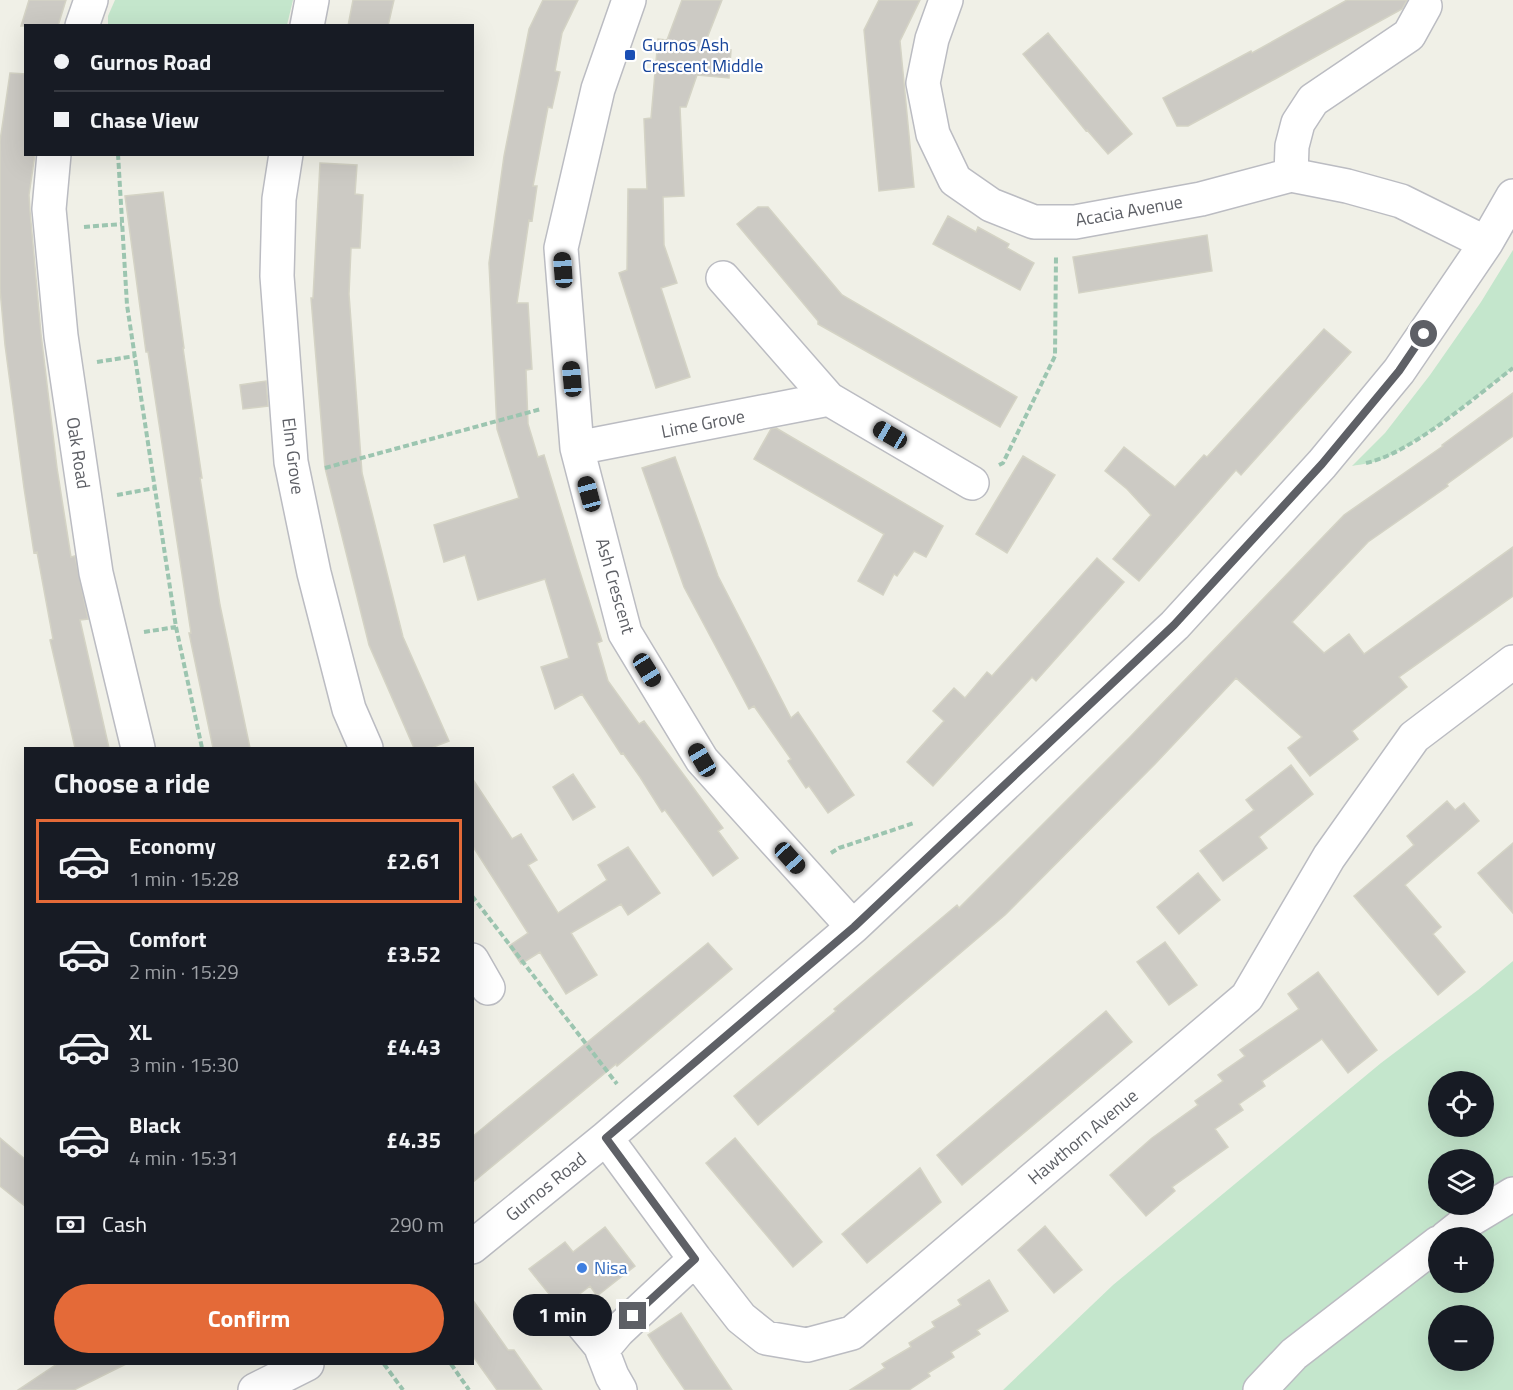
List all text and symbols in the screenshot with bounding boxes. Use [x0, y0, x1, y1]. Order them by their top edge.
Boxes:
place label: Gurnos Ash Crescent Middle [642, 31, 763, 79]
text: Gurnos Road [90, 45, 211, 79]
marker: Gurnos Ash Crescent Middle [623, 48, 637, 62]
text: Chase View [90, 103, 199, 137]
street label: Acacia Avenue [1073, 188, 1185, 233]
car [553, 251, 573, 289]
route start [1410, 320, 1437, 347]
car [561, 360, 583, 398]
street label: Lime Grove [659, 402, 747, 445]
street label: Oak Road [59, 415, 97, 491]
street label: Elm Grove [275, 416, 312, 496]
car [870, 418, 910, 452]
car [576, 474, 602, 514]
street label: Ash Crescent [589, 535, 642, 638]
car [630, 650, 664, 690]
car [685, 740, 719, 780]
text: Choose a ride [54, 762, 210, 803]
text: Economy [129, 829, 216, 863]
icon: car [57, 834, 111, 888]
car [771, 839, 809, 877]
text: £2.61 [386, 844, 441, 878]
text: 1 min · 15:28 [129, 863, 239, 894]
text: Comfort [129, 922, 207, 956]
icon: car [57, 927, 111, 981]
text: £3.52 [386, 937, 441, 971]
text: 2 min · 15:29 [129, 956, 239, 987]
text: XL [129, 1015, 152, 1049]
icon: car [57, 1020, 111, 1074]
text: £4.43 [386, 1030, 441, 1064]
text: 3 min · 15:30 [129, 1049, 239, 1080]
map controls [1428, 1071, 1494, 1371]
button: locate [1428, 1071, 1494, 1137]
street label: Hawthorn Avenue [1022, 1082, 1144, 1191]
text: Black [129, 1108, 181, 1142]
icon: car [57, 1113, 111, 1167]
text: £4.35 [386, 1123, 441, 1157]
text: 4 min · 15:31 [129, 1142, 239, 1173]
street label: Gurnos Road [499, 1145, 592, 1228]
button: layers [1428, 1149, 1494, 1215]
text: Cash [102, 1207, 147, 1241]
icon: cash [54, 1208, 87, 1241]
text: 290 m [389, 1209, 444, 1240]
button: + [1428, 1227, 1494, 1293]
place label: Nisa [594, 1254, 628, 1281]
marker: Nisa [575, 1261, 589, 1275]
button: Confirm [54, 1284, 444, 1353]
callout: 1 min [513, 1295, 612, 1337]
text: 1 min [538, 1299, 587, 1330]
route end [619, 1302, 646, 1329]
button: − [1428, 1305, 1494, 1371]

